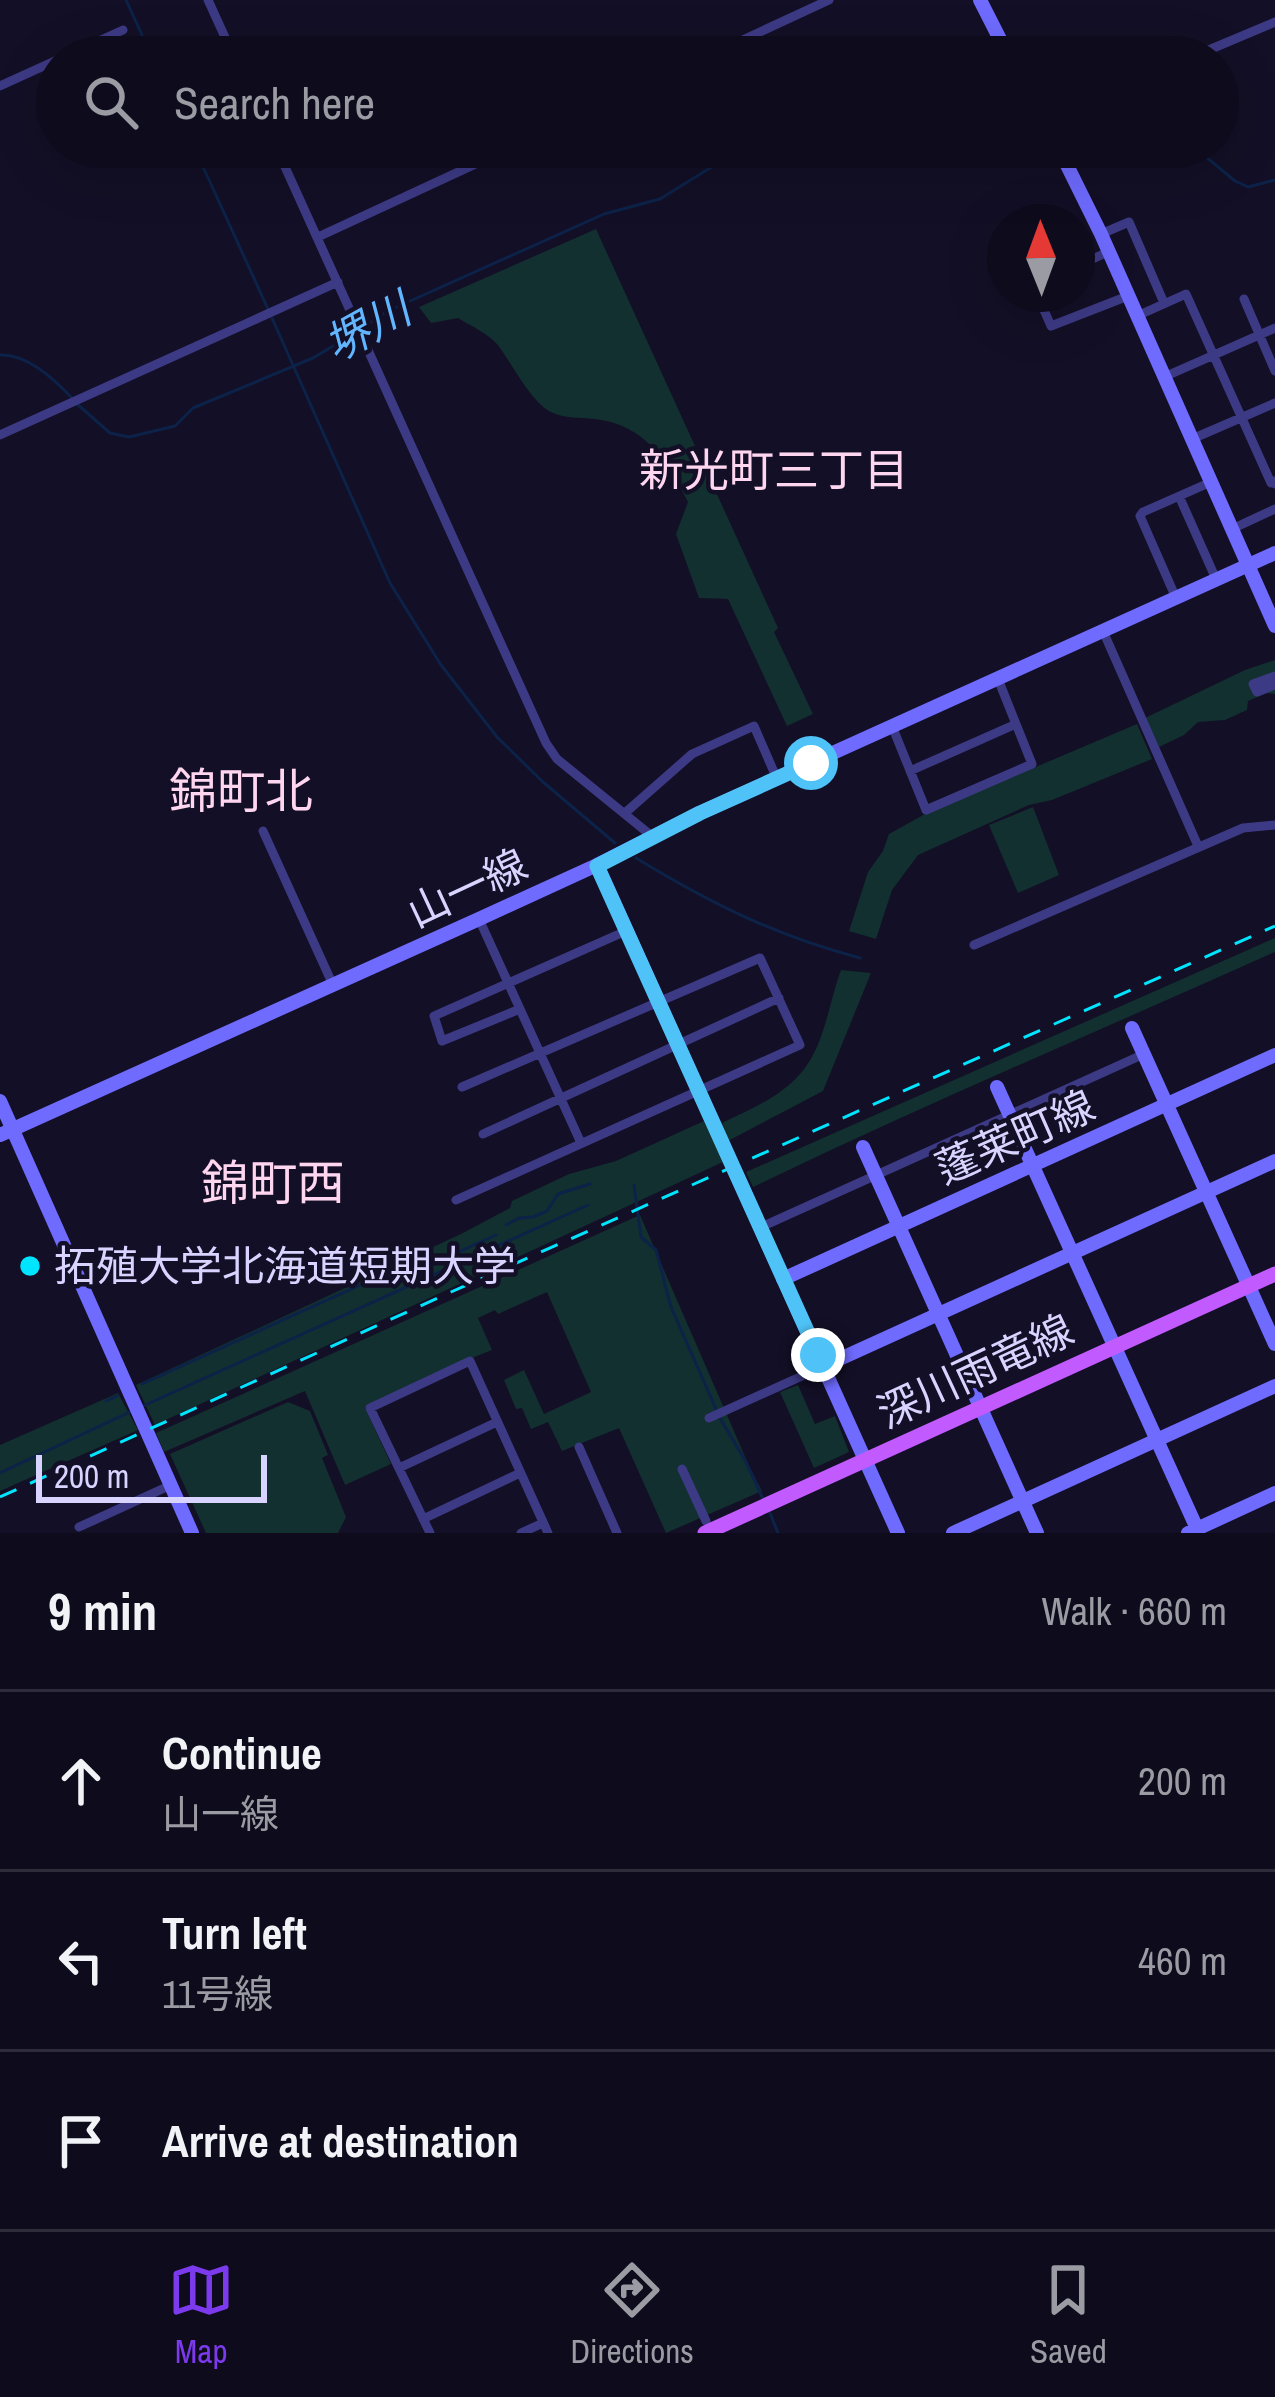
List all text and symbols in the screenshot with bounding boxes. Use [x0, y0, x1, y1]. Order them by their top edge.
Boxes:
search box [36, 36, 1239, 168]
icon: search [78, 69, 144, 135]
text: Search here [174, 72, 375, 133]
north arrow [987, 204, 1095, 312]
water label: 堺川 [313, 276, 424, 375]
district label: 新光町三丁目 [639, 439, 909, 500]
route start [784, 736, 838, 790]
district label: 錦町北 [169, 758, 313, 823]
street label: 山一線 [398, 836, 536, 940]
street label: 蓬莱町線 [927, 1077, 1103, 1197]
district label: 錦町西 [201, 1150, 345, 1215]
place label: 拓殖大学北海道短期大学 [54, 1238, 516, 1294]
marker: 拓殖大学北海道短期大学 [17, 1253, 43, 1279]
street label: 深川雨竜線 [868, 1301, 1082, 1441]
route end [791, 1328, 845, 1382]
scale bar [36, 1449, 267, 1502]
text: 200 m [54, 1454, 129, 1498]
text: 9 min [48, 1577, 157, 1646]
text: Walk · 660 m [1042, 1585, 1227, 1637]
text: Continue [162, 1722, 322, 1783]
icon: ahead [48, 1748, 114, 1814]
text: 200 m [1138, 1755, 1227, 1807]
text: 山一線 [162, 1788, 279, 1840]
text: Turn left [162, 1902, 307, 1963]
icon: left [48, 1928, 114, 1994]
text: 460 m [1138, 1935, 1227, 1987]
text: 11号線 [162, 1968, 273, 2020]
icon: arrive [48, 2108, 114, 2174]
text: Arrive at destination [162, 2110, 519, 2171]
tab: Map [168, 2257, 234, 2373]
tab: Directions [570, 2257, 694, 2373]
tab: Saved [1030, 2257, 1107, 2373]

